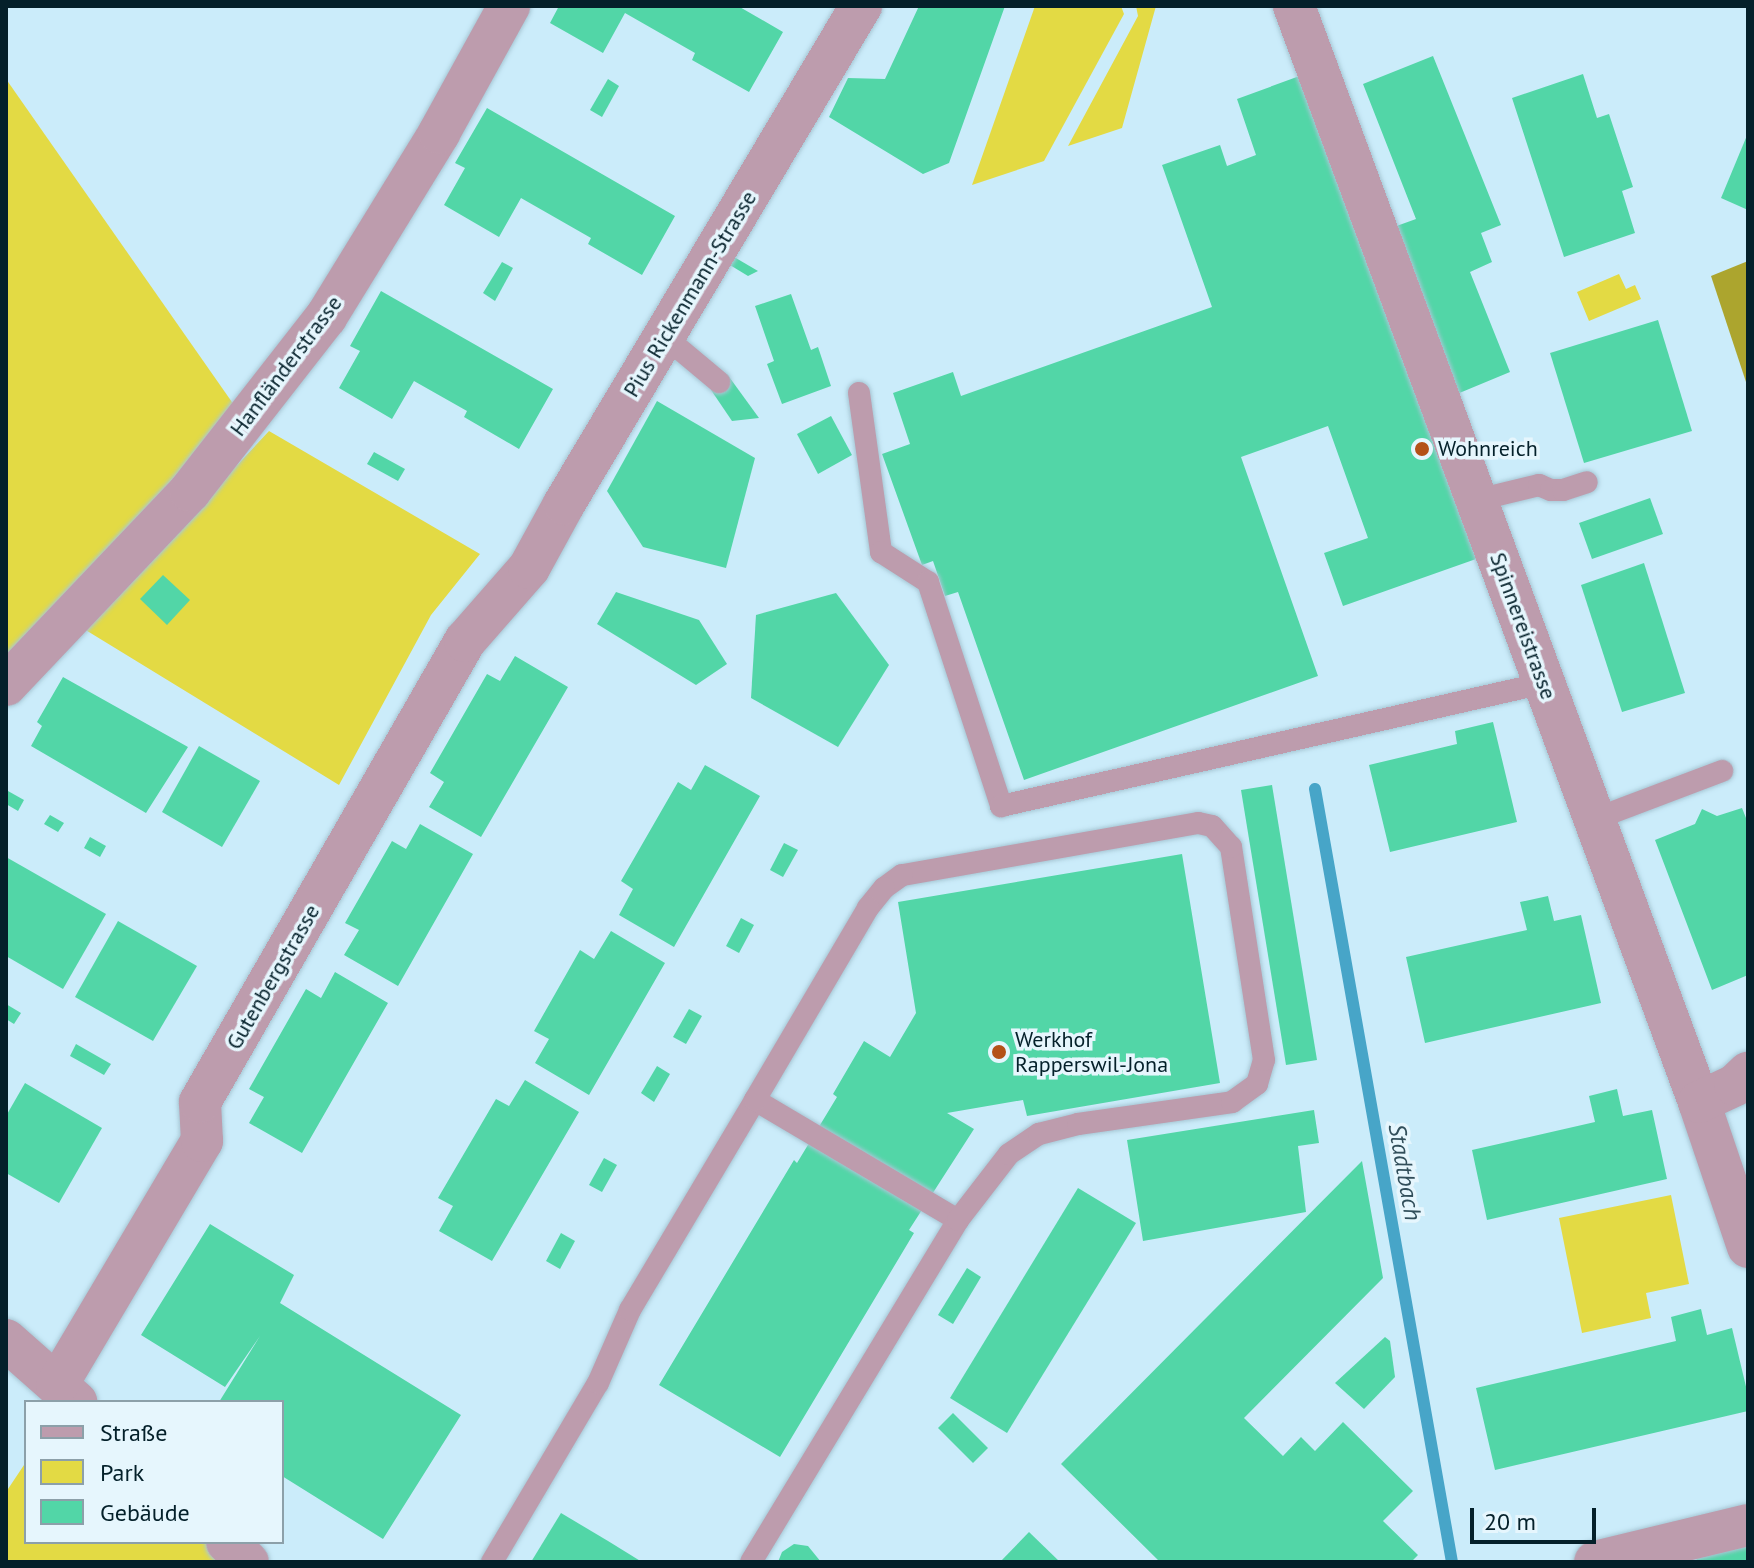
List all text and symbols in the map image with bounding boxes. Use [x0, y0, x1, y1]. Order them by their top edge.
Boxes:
street label: Pius Rickenmann-Strasse [618, 186, 762, 402]
street label: Hanfländerstrasse [225, 291, 347, 441]
place label: Wohnreich [1438, 436, 1538, 462]
marker: Wohnreich [1413, 440, 1431, 458]
street label: Spinnereistrasse [1484, 549, 1562, 703]
street label: Gutenbergstrasse [221, 900, 325, 1054]
place label: Werkhof Rapperswil-Jona [1015, 1026, 1168, 1078]
marker: Werkhof Rapperswil-Jona [990, 1043, 1008, 1061]
water label: Stadtbach [1382, 1121, 1428, 1223]
legend [24, 1400, 284, 1544]
text: Straße [100, 1417, 167, 1448]
text: Park [100, 1457, 144, 1488]
scale bar [1474, 1492, 1600, 1542]
text: Gebäude [100, 1497, 190, 1528]
text: 20 m [1484, 1506, 1536, 1537]

